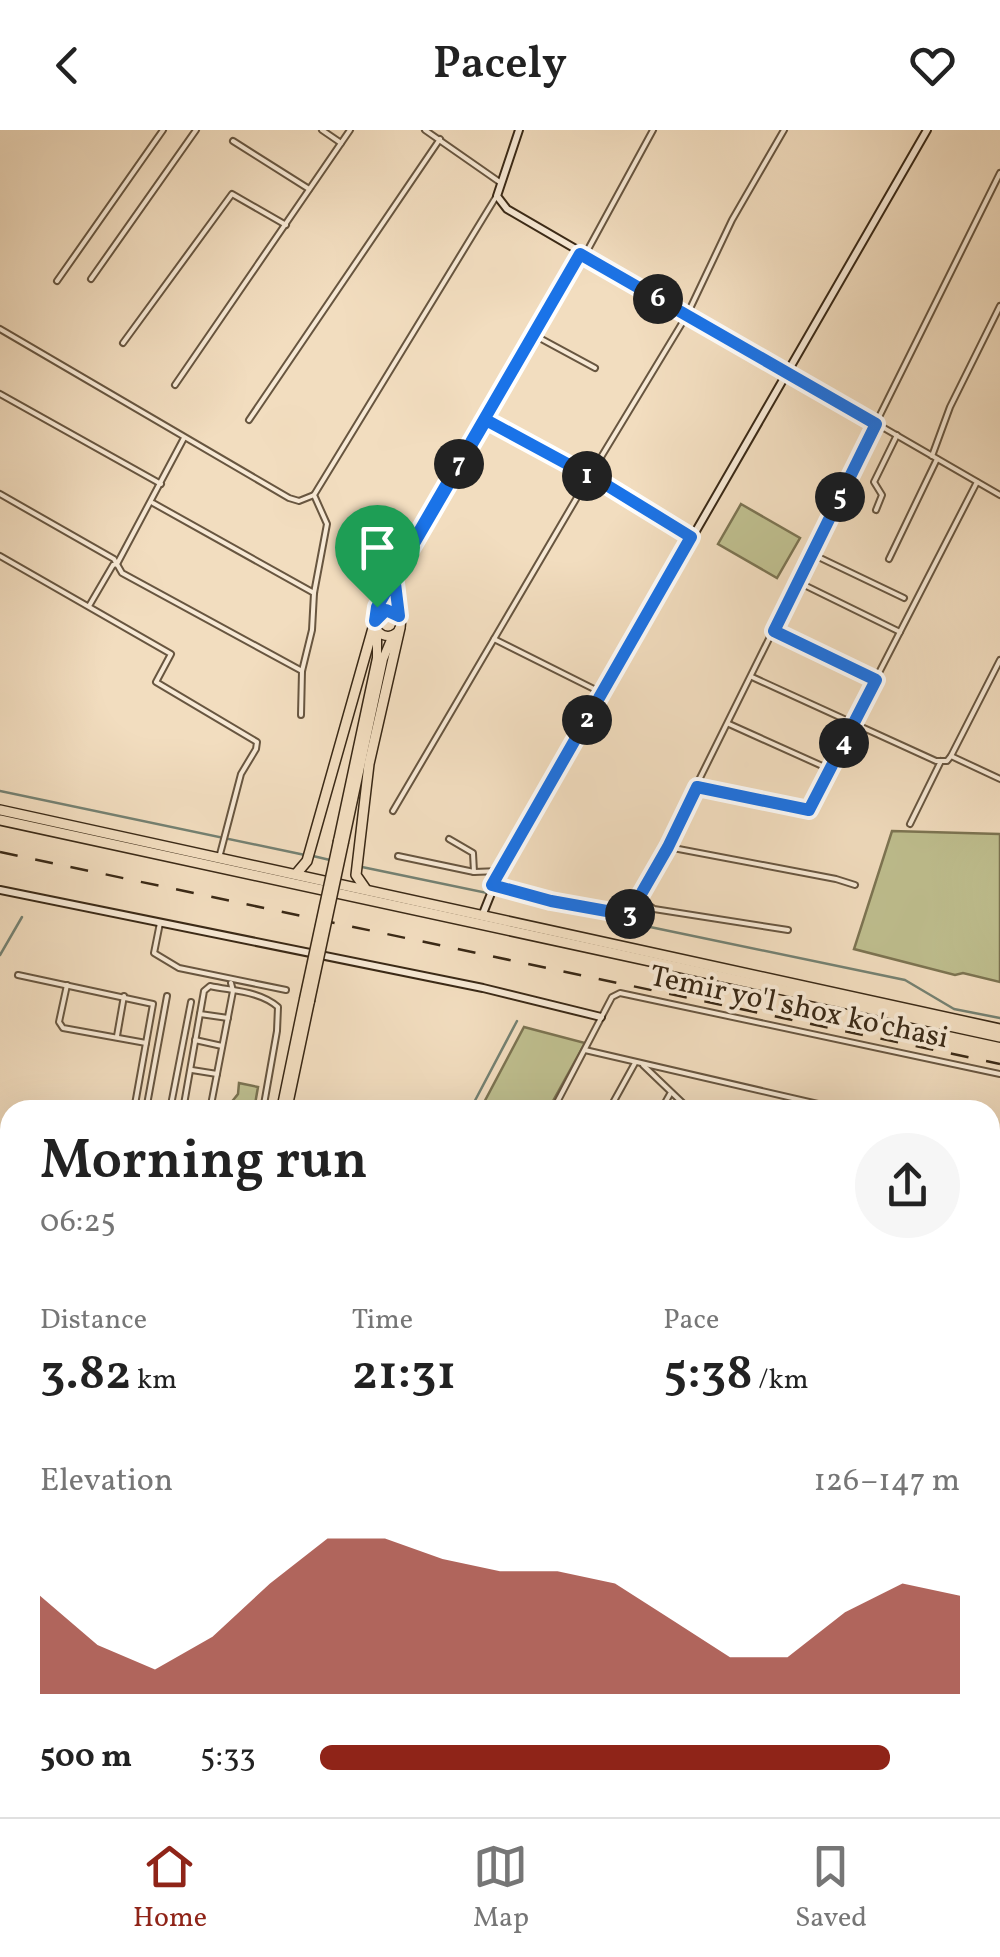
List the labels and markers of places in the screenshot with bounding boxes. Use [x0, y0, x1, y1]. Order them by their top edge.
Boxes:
pin: 6 [633, 274, 683, 324]
pin: 7 [434, 439, 484, 489]
pin: 1 [562, 451, 612, 501]
pin: 5 [815, 472, 865, 522]
pin [335, 505, 420, 608]
pin: 2 [562, 695, 612, 745]
pin: 4 [819, 718, 869, 768]
pin: 3 [605, 889, 655, 939]

